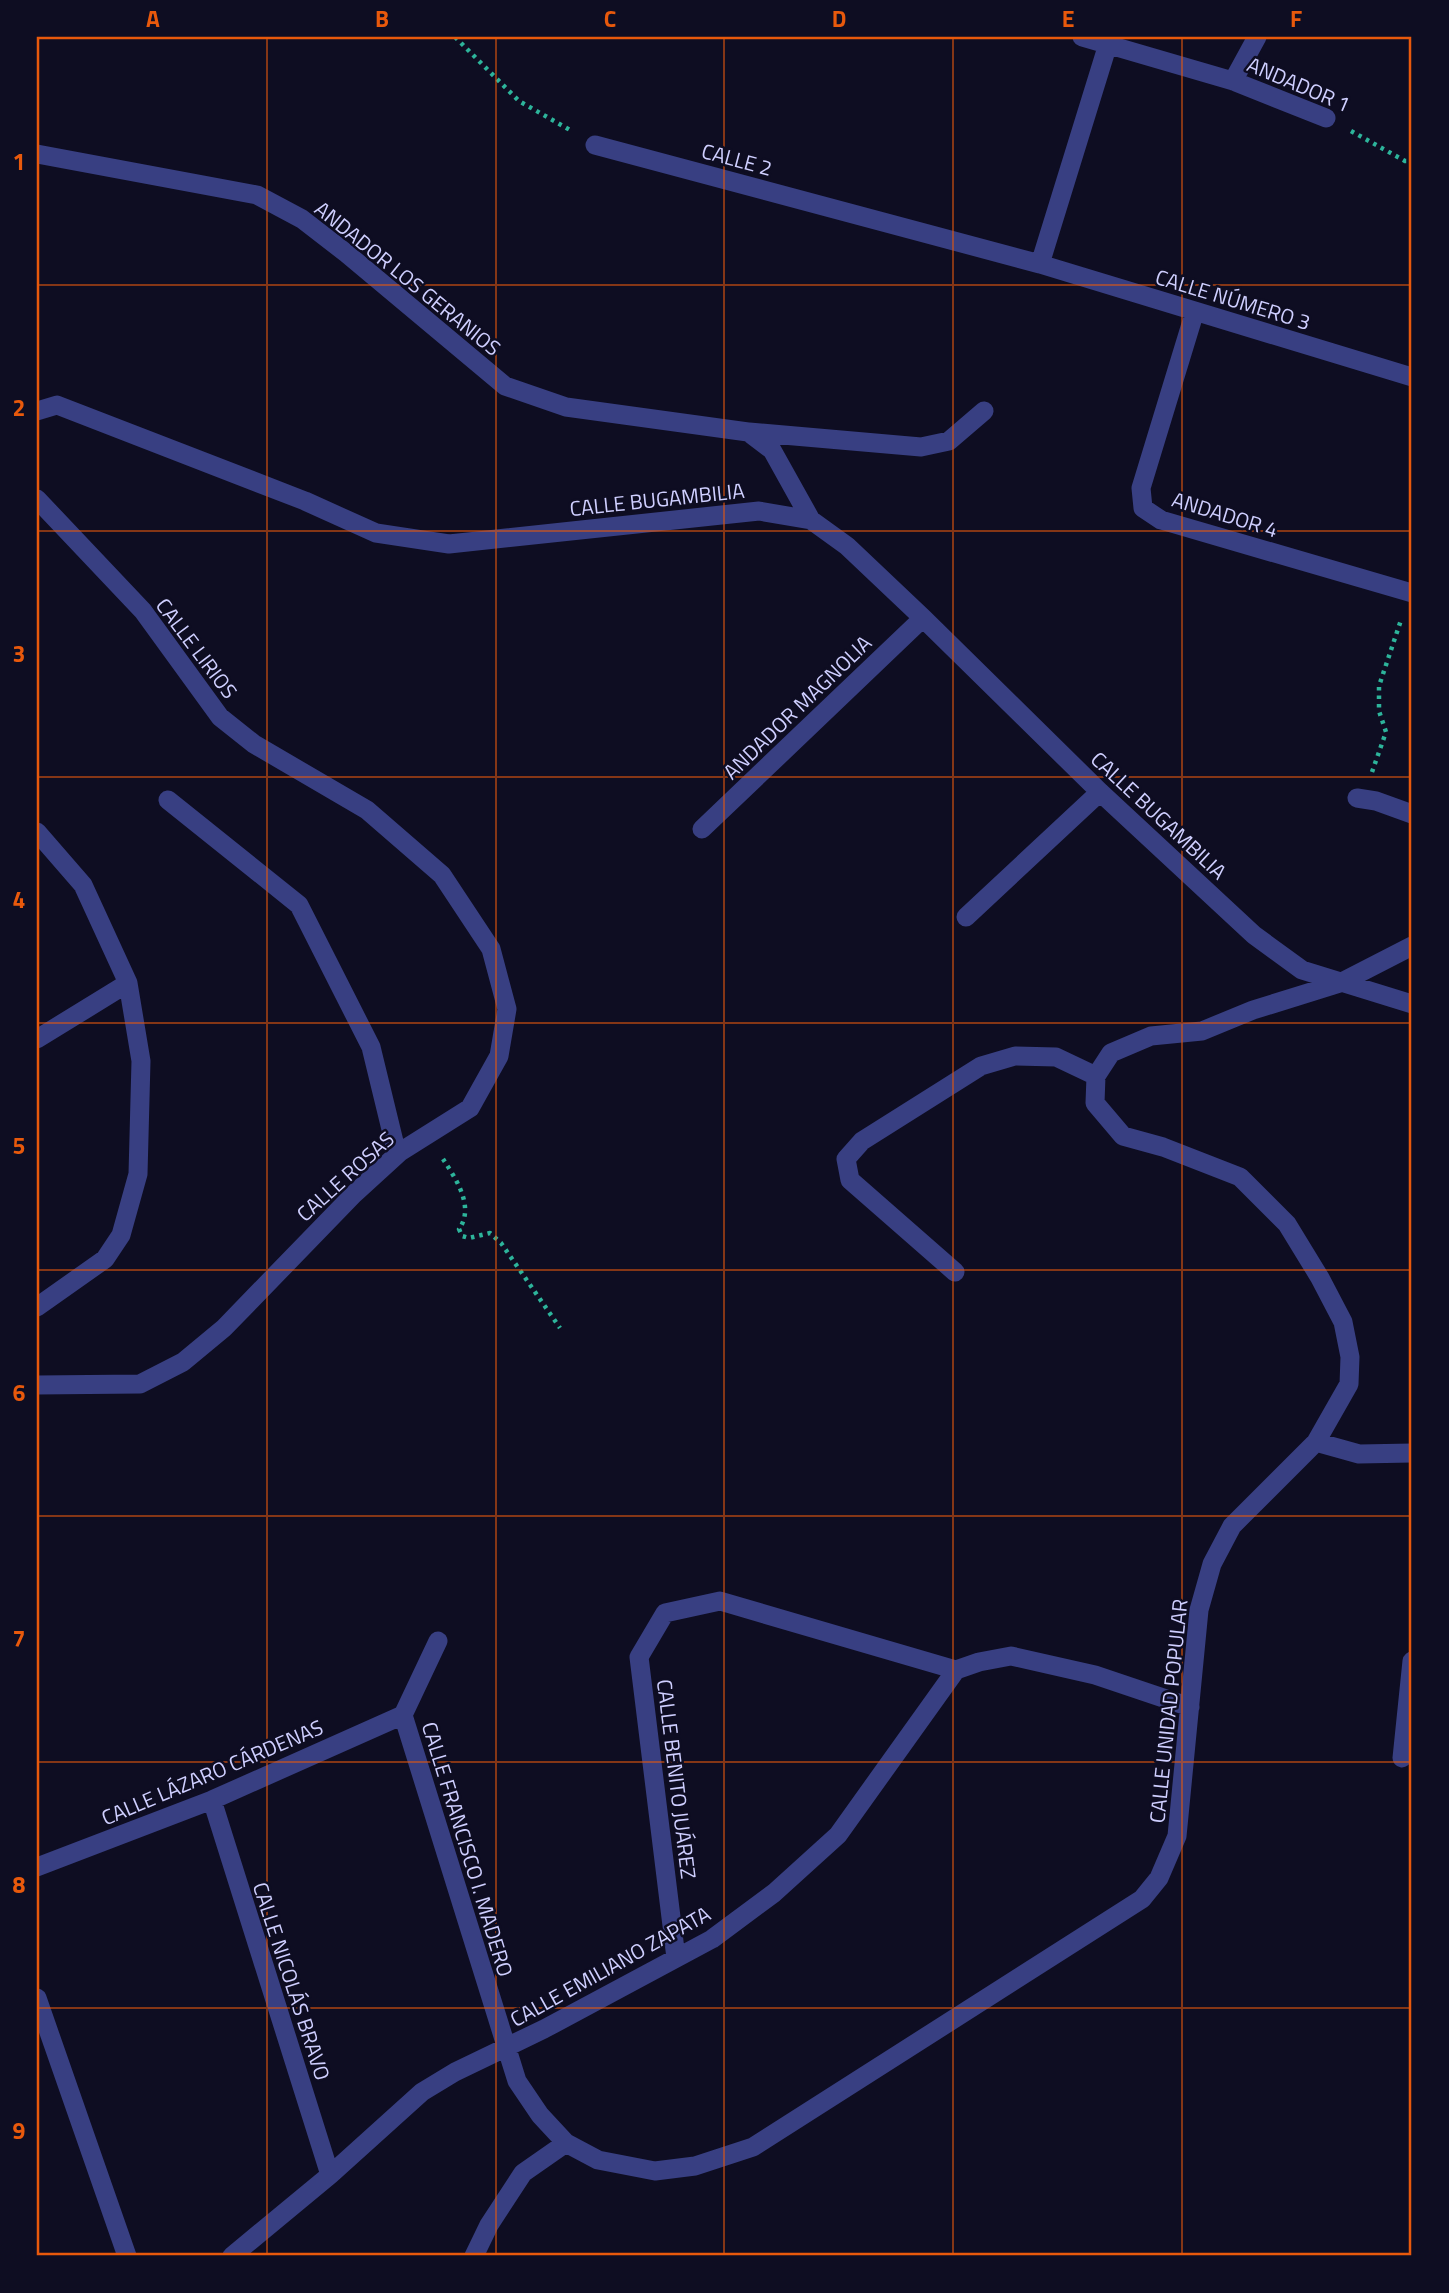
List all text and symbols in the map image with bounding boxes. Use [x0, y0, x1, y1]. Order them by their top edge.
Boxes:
text: A [146, 1, 160, 36]
text: B [375, 1, 389, 36]
text: C [604, 1, 616, 36]
text: D [832, 1, 846, 36]
text: E [1062, 1, 1074, 36]
text: F [1290, 1, 1302, 36]
street label: ANDADOR 1 [1242, 48, 1356, 120]
street label: CALLE 2 [698, 134, 776, 184]
text: 1 [13, 144, 25, 179]
street label: ANDADOR LOS GERANIOS [308, 193, 508, 363]
street label: CALLE NÚMERO 3 [1152, 260, 1314, 338]
text: 2 [13, 390, 25, 425]
street label: CALLE BUGAMBILIA [568, 474, 747, 524]
street label: ANDADOR 4 [1168, 483, 1282, 545]
street label: CALLE LIRIOS [148, 591, 246, 705]
street label: ANDADOR MAGNOLIA [715, 627, 879, 787]
text: 3 [13, 636, 25, 671]
street label: CALLE BUGAMBILIA [1084, 743, 1235, 887]
text: 4 [13, 882, 25, 917]
street label: CALLE ROSAS [289, 1123, 401, 1229]
text: 5 [13, 1128, 25, 1163]
text: 6 [13, 1375, 26, 1410]
street label: CALLE UNIDAD POPULAR [1140, 1597, 1196, 1825]
text: 7 [13, 1621, 25, 1656]
street label: CALLE BENITO JUÁREZ [649, 1677, 705, 1881]
street label: CALLE LÁZARO CÁRDENAS [96, 1711, 328, 1833]
street label: CALLE FRANCISCO I. MADERO [414, 1718, 522, 1980]
text: 8 [13, 1867, 26, 1902]
street label: CALLE NICOLÁS BRAVO [245, 1878, 339, 2084]
street label: CALLE EMILIANO ZAPATA [504, 1897, 716, 2034]
text: 9 [13, 2113, 26, 2148]

